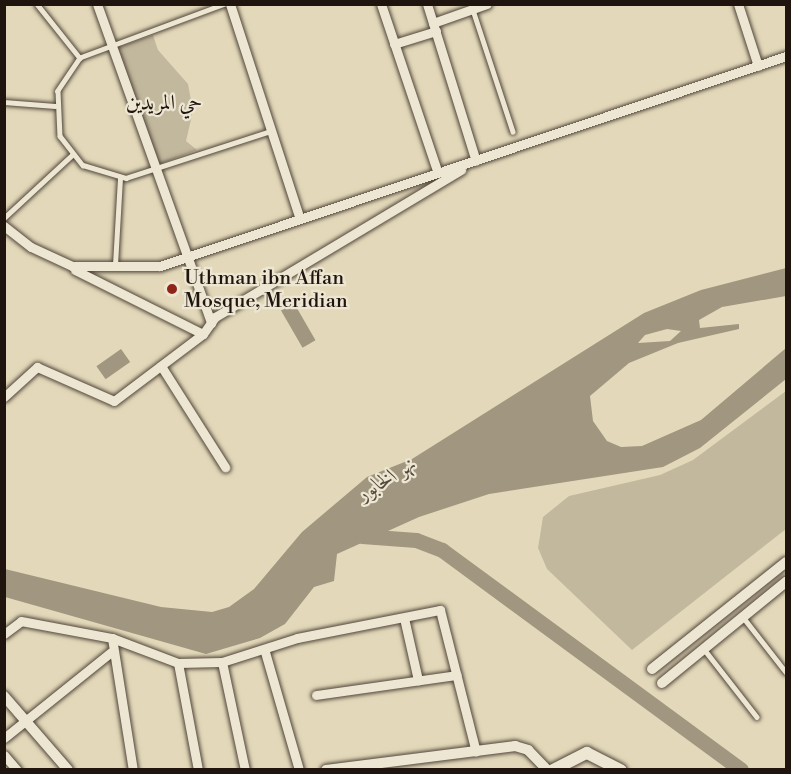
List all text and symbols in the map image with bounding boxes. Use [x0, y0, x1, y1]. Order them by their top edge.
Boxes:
district label: حي المريدين [126, 90, 202, 116]
place label: Uthman ibn Affan Mosque, Meridian [184, 266, 348, 313]
marker: Uthman ibn Affan Mosque, Meridian [165, 282, 179, 296]
water label: نهر الخابور [353, 451, 421, 507]

